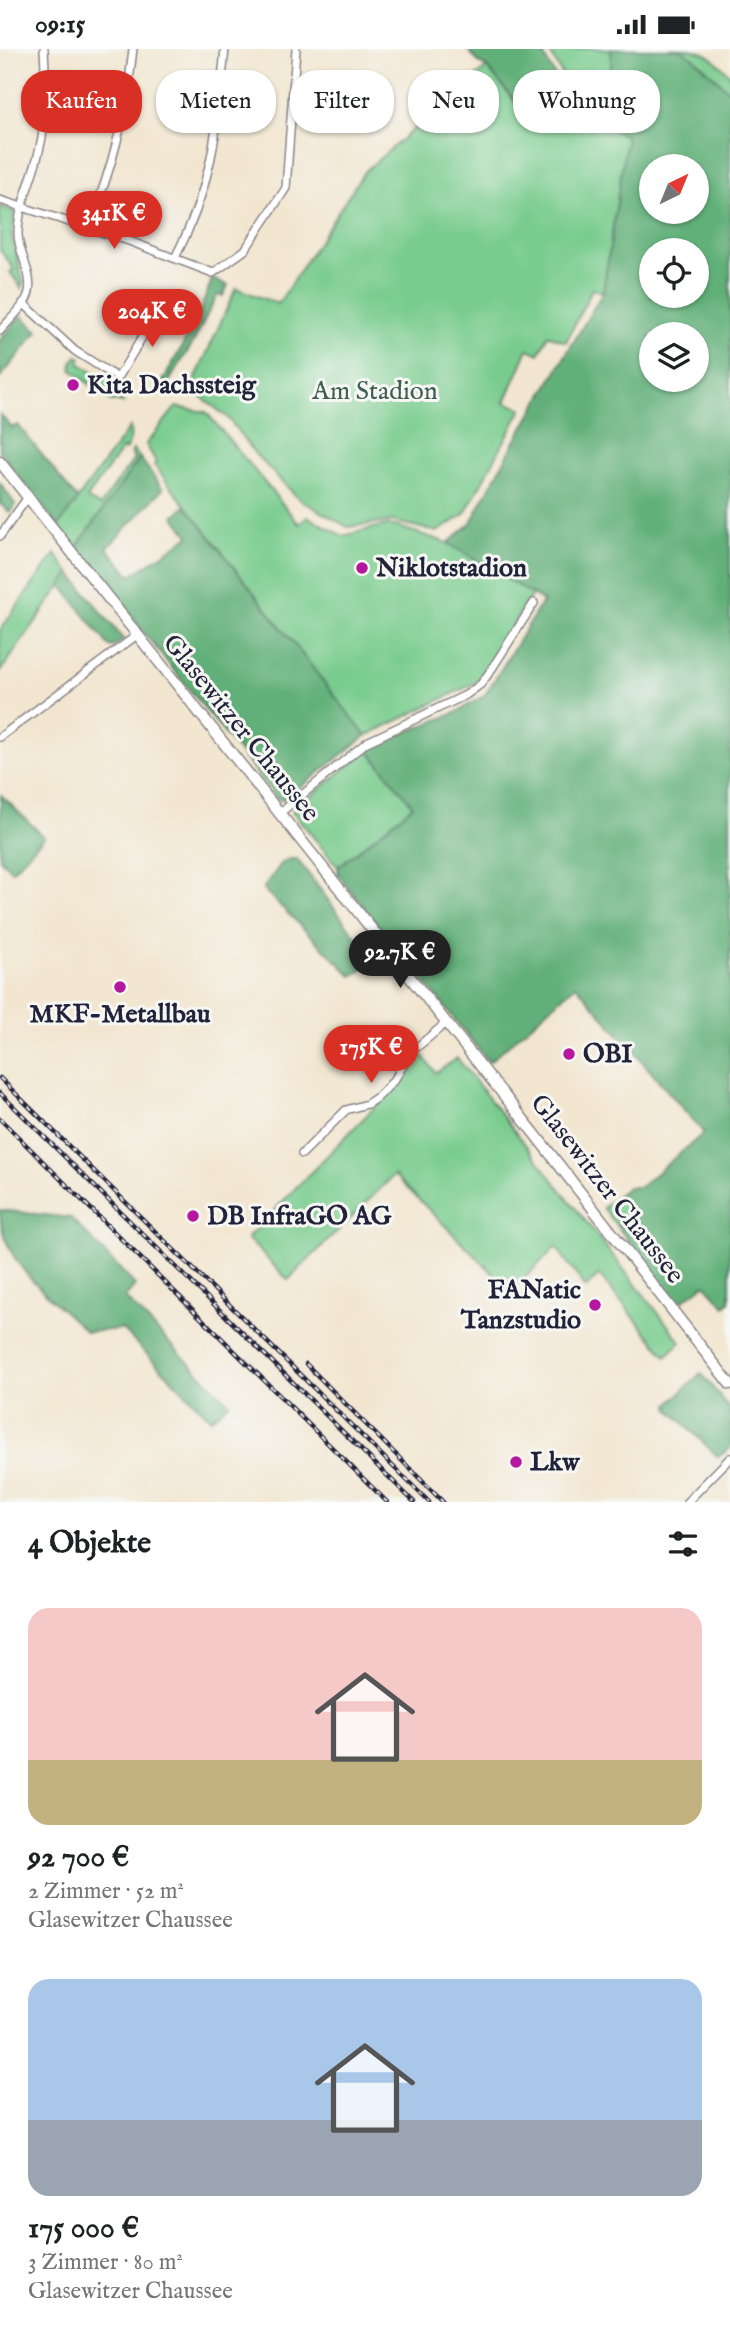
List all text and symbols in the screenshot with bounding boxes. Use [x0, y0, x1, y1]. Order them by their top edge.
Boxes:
text: 09:15 [35, 8, 85, 41]
chip: Kaufen [21, 70, 142, 133]
chip: Mieten [156, 70, 276, 133]
chip: Filter [290, 70, 394, 133]
chip: Neu [408, 70, 499, 133]
chip: Wohnung [513, 70, 660, 133]
north arrow [639, 154, 709, 224]
map controls [639, 154, 709, 392]
pin: 341K € [57, 191, 171, 251]
text: 341K € [82, 199, 146, 228]
button: locate [639, 238, 709, 308]
pin: 204K € [95, 289, 209, 349]
text: 204K € [118, 297, 186, 326]
button: layers [639, 322, 709, 392]
place label: Kita Dachssteig [87, 369, 257, 402]
park label: Am Stadion [311, 375, 438, 408]
marker: Kita Dachssteig [65, 377, 81, 393]
place label: Niklotstadion [375, 552, 527, 585]
marker: Niklotstadion [354, 560, 370, 576]
street label: Glasewitzer Chaussee [155, 628, 327, 828]
pin: 92.7K € [335, 930, 465, 990]
text: 92.7K € [365, 938, 435, 967]
marker: MKF-Metallbau [112, 979, 128, 995]
place label: MKF-Metallbau [29, 998, 211, 1031]
pin: 175K € [314, 1025, 428, 1085]
text: 175K € [340, 1033, 402, 1062]
place label: OBI [583, 1038, 633, 1071]
marker: OBI [561, 1046, 577, 1062]
street label: Glasewitzer Chaussee [523, 1088, 691, 1290]
place label: DB InfraGO AG [207, 1200, 392, 1233]
marker: DB InfraGO AG [185, 1208, 201, 1224]
place label: FANatic Tanzstudio [460, 1274, 581, 1337]
marker: FANatic Tanzstudio [587, 1297, 603, 1313]
place label: Lkw [530, 1446, 580, 1479]
marker: Lkw [508, 1454, 524, 1470]
text: 4 Objekte [28, 1525, 151, 1563]
icon: filters [664, 1525, 702, 1563]
icon: home [302, 1654, 428, 1780]
text: 92 700 € [28, 1839, 129, 1877]
text: 2 Zimmer · 52 m² [28, 1877, 184, 1906]
text: Glasewitzer Chaussee [28, 1906, 233, 1935]
icon: home [302, 2025, 428, 2151]
text: 175 000 € [28, 2210, 139, 2248]
text: 3 Zimmer · 80 m² [28, 2248, 183, 2277]
text: Glasewitzer Chaussee [28, 2277, 233, 2306]

